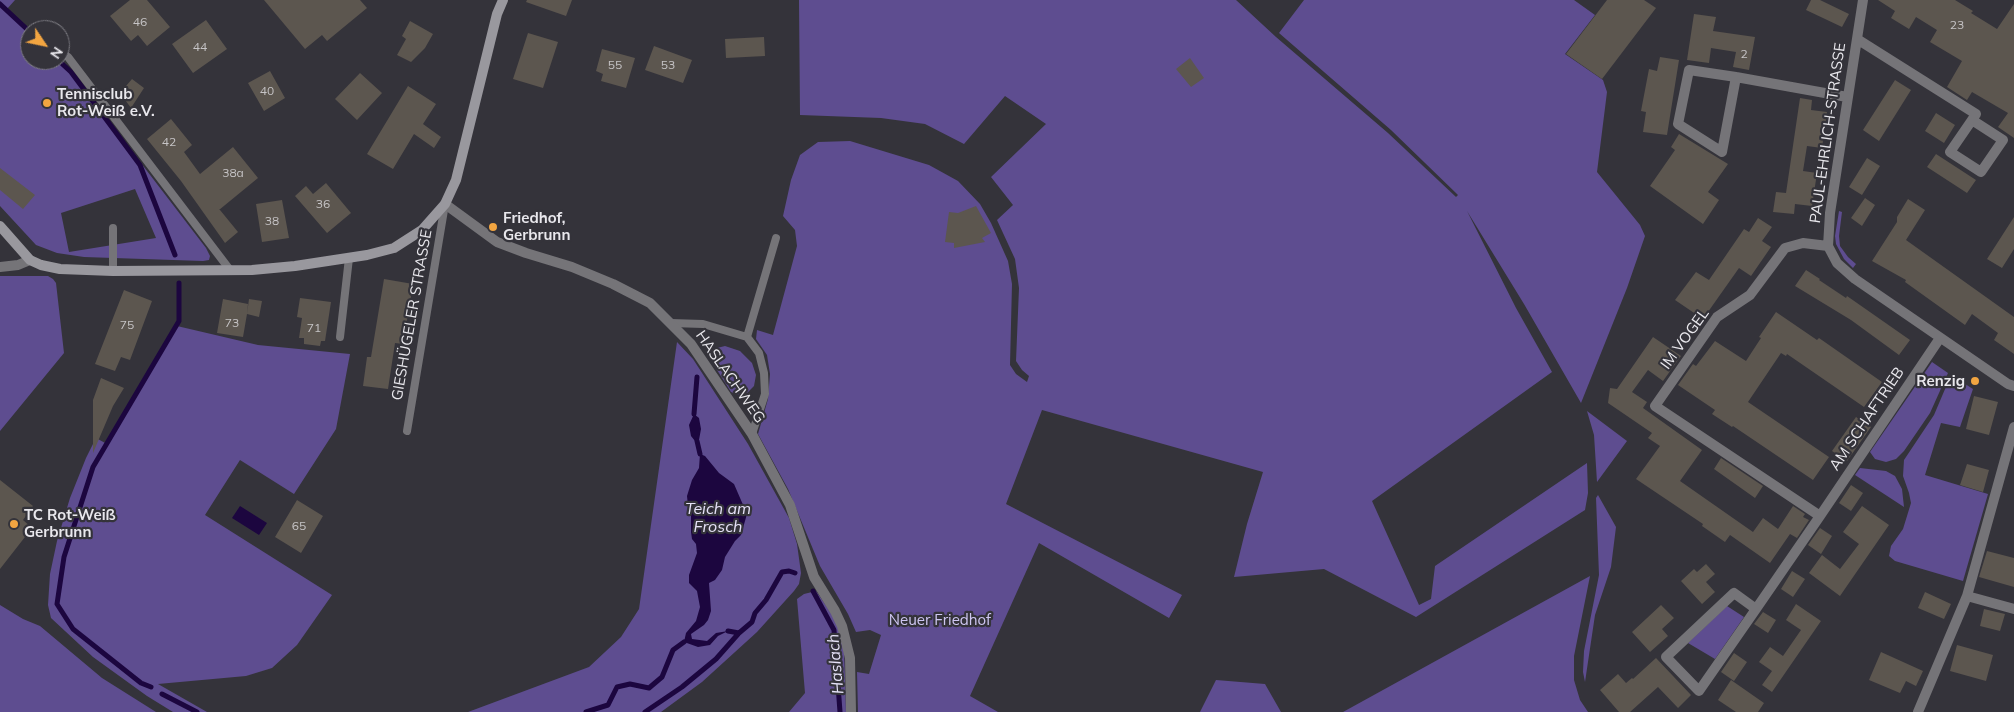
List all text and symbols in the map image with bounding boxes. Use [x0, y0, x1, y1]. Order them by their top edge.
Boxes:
house number: 46 [133, 15, 147, 29]
house number: 23 [1950, 18, 1964, 32]
north arrow [20, 20, 70, 70]
house number: 44 [193, 40, 207, 54]
street label: PAUL-EHRLICH-STRASSE [1806, 42, 1850, 224]
text: N [46, 43, 67, 62]
house number: 2 [1740, 47, 1748, 61]
house number: 55 [608, 58, 622, 72]
house number: 53 [661, 58, 675, 72]
house number: 40 [260, 84, 274, 98]
place label: Tennisclub Rot-Weiß e.V. [57, 85, 155, 120]
marker: Tennisclub Rot-Weiß e.V. [41, 97, 53, 109]
house number: 42 [162, 135, 176, 149]
house number: 38a [222, 166, 244, 180]
house number: 36 [316, 197, 330, 211]
place label: Friedhof, Gerbrunn [503, 209, 570, 244]
house number: 38 [265, 214, 279, 228]
marker: Friedhof, Gerbrunn [487, 221, 499, 233]
street label: GIESHÜGELER STRASSE [388, 228, 436, 402]
street label: IM VOGEL [1657, 305, 1713, 373]
house number: 73 [225, 316, 239, 330]
house number: 75 [120, 318, 134, 332]
house number: 71 [307, 321, 321, 335]
street label: HASLACHWEG [691, 327, 769, 427]
street label: AM SCHAFTRIEB [1826, 364, 1908, 474]
place label: Renzig [1916, 372, 1965, 390]
marker: Renzig [1969, 375, 1981, 387]
water label: Teich am Frosch [685, 499, 751, 537]
place label: TC Rot-Weiß Gerbrunn [24, 506, 116, 541]
marker: TC Rot-Weiß Gerbrunn [8, 518, 20, 530]
house number: 65 [292, 519, 306, 533]
park label: Neuer Friedhof [889, 611, 991, 629]
water label: Haslach [824, 633, 848, 695]

